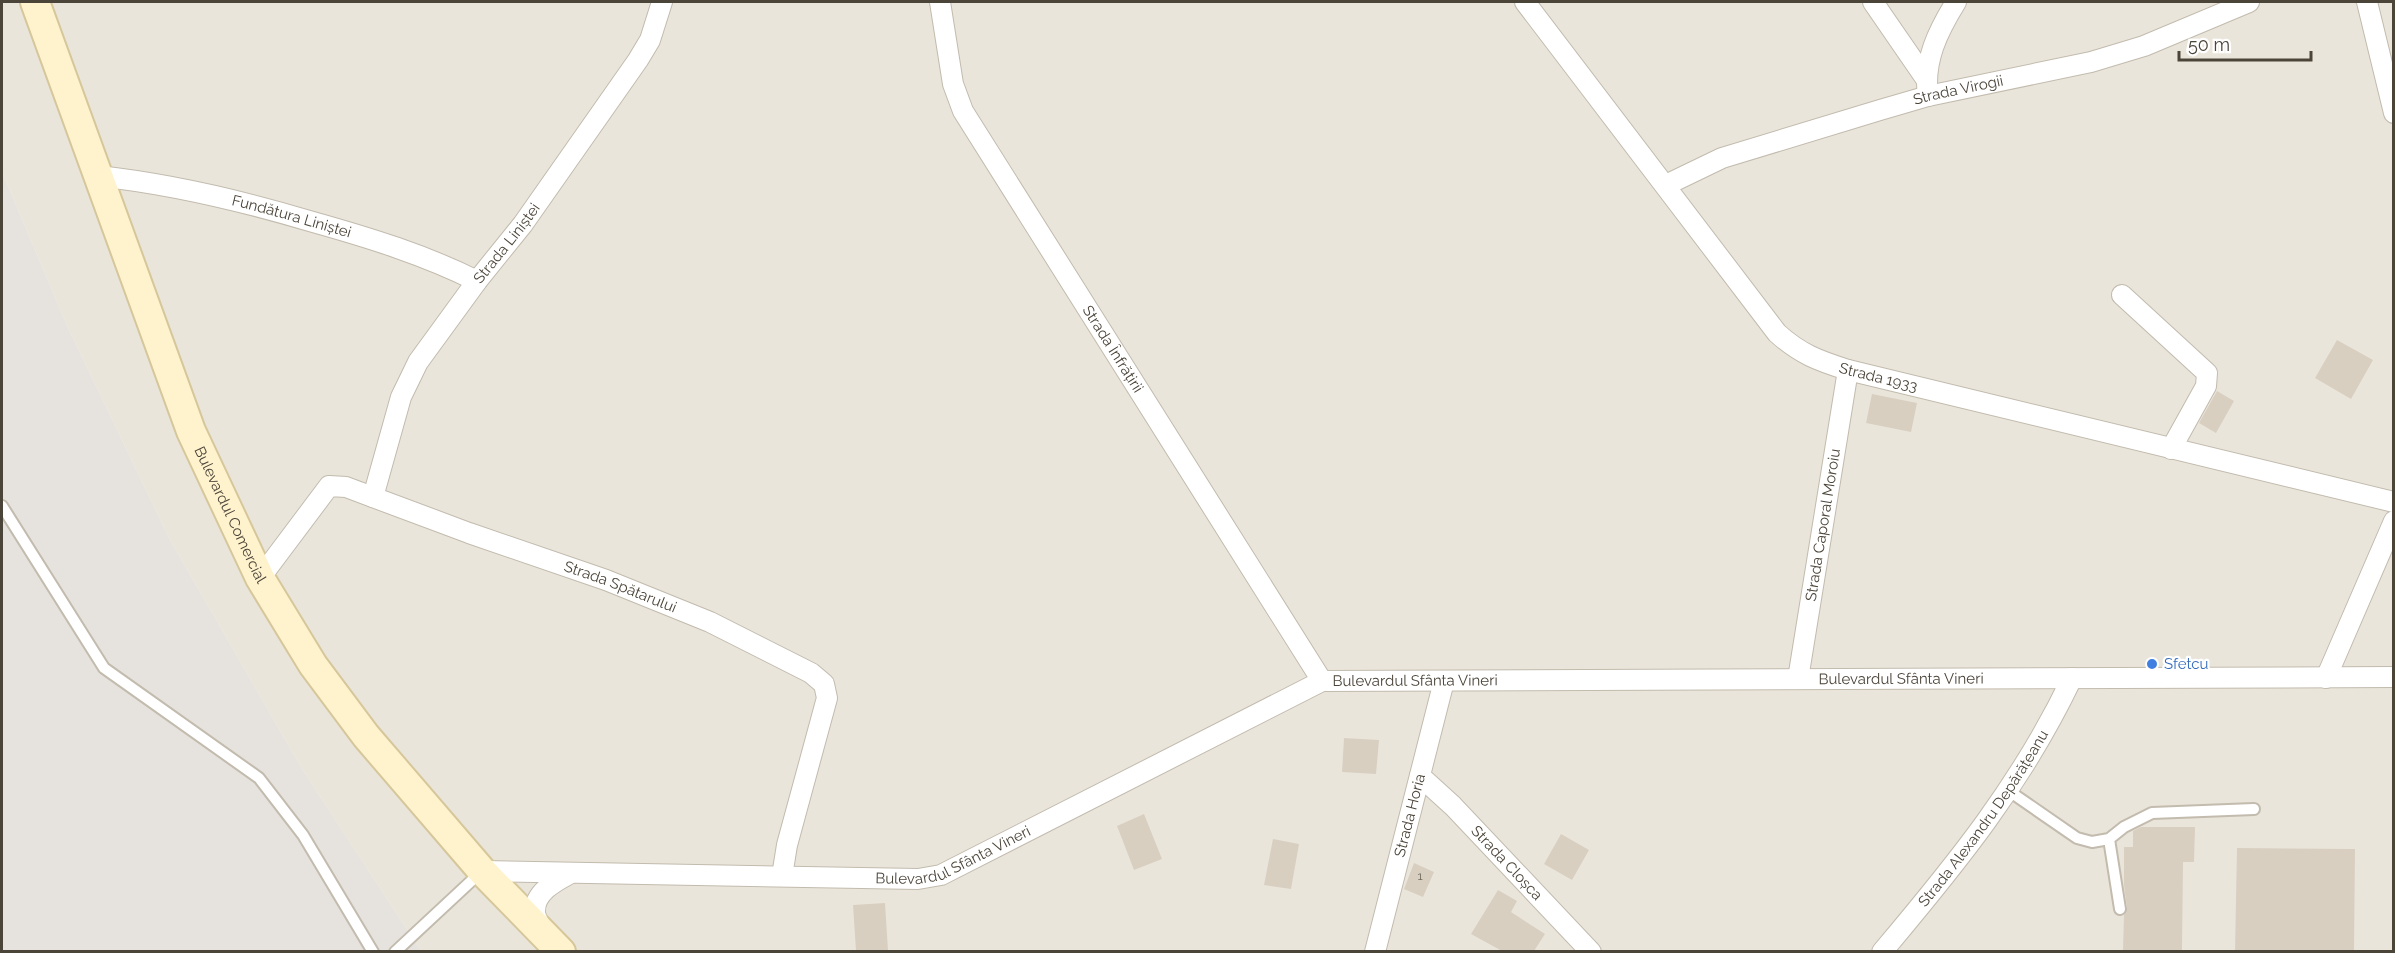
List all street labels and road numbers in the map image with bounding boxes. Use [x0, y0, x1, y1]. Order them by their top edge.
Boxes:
street label: Strada Virogii [1911, 72, 2005, 109]
street label: Fundătura Liniștei [230, 191, 353, 242]
street label: Strada Liniștei [470, 200, 544, 287]
street label: Strada Înfrățirii [1079, 302, 1147, 396]
street label: Strada 1933 [1837, 359, 1919, 395]
street label: Bulevardul Comercial [190, 443, 271, 587]
street label: Strada Caporal Moroiu [1802, 447, 1844, 603]
street label: Strada Spătarului [562, 557, 679, 617]
street label: Bulevardul Sfânta Vineri [1818, 670, 1984, 688]
street label: Bulevardul Sfânta Vineri [1332, 671, 1498, 690]
street label: Strada Alexandru Depărățeanu [1915, 727, 2052, 910]
street label: Strada Horia [1391, 772, 1429, 859]
street label: Bulevardul Sfânta Vineri [875, 822, 1034, 888]
street label: Strada Cloșca [1467, 822, 1546, 904]

